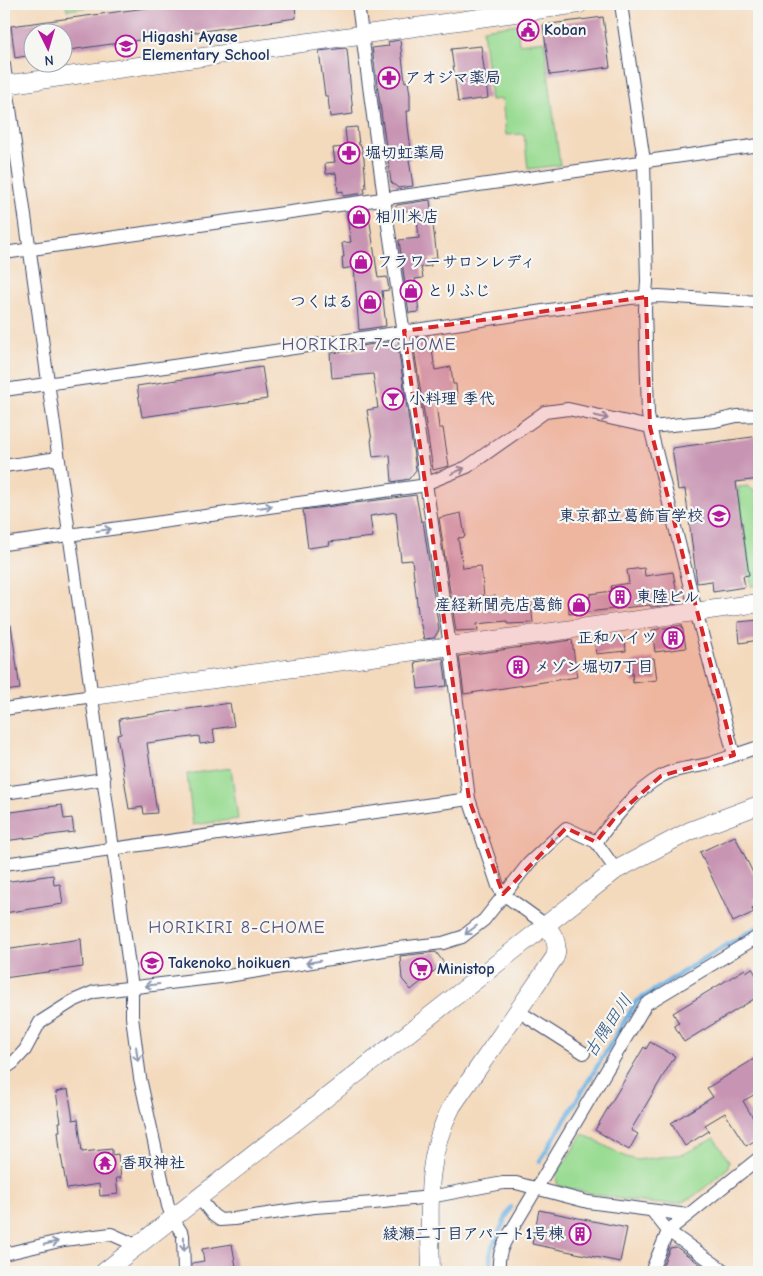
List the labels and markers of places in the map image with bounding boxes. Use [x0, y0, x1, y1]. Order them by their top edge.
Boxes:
public building icon: Koban [516, 18, 540, 42]
place label: Koban [544, 21, 587, 39]
place label: Higashi Ayase Elementary School [142, 28, 270, 64]
school or university icon: Higashi Ayase Elementary School [114, 34, 138, 58]
pharmacy icon: アオジマ薬局 [377, 66, 401, 90]
place label: アオジマ薬局 [405, 69, 501, 87]
pharmacy icon: 堀切虹薬局 [337, 141, 361, 165]
place label: 堀切虹薬局 [365, 144, 445, 162]
shop icon: 相川米店 [347, 205, 371, 229]
place label: 相川米店 [375, 208, 439, 226]
shop icon: フラワーサロンレディ [349, 250, 373, 274]
place label: フラワーサロンレディ [377, 253, 536, 271]
shop icon: とりふじ [399, 279, 423, 303]
place label: とりふじ [427, 282, 491, 300]
shop icon: つくはる [358, 290, 382, 314]
place label: つくはる [290, 293, 354, 311]
bar icon: 小料理 季代 [381, 387, 405, 411]
place label: 小料理 季代 [409, 390, 495, 408]
school or university icon: 東京都立葛飾盲学校 [707, 504, 731, 528]
place label: 東京都立葛飾盲学校 [559, 507, 703, 525]
building icon: 東陸ビル [608, 585, 632, 609]
place label: 東陸ビル [636, 588, 700, 606]
shop icon: 産経新聞売店葛飾 [567, 593, 591, 617]
place label: 産経新聞売店葛飾 [435, 596, 563, 614]
building icon: 正和ハイツ [661, 626, 685, 650]
place label: 正和ハイツ [577, 629, 657, 647]
building icon: メゾン堀切7丁目 [506, 655, 530, 679]
place label: メゾン堀切7丁目 [534, 658, 653, 676]
school or university icon: Takenoko hoikuen [140, 951, 164, 975]
place label: Takenoko hoikuen [168, 954, 290, 972]
supermarket icon: Ministop [409, 957, 433, 981]
place label: Ministop [437, 960, 495, 978]
temple icon: 香取神社 [93, 1151, 117, 1175]
place label: 香取神社 [121, 1154, 185, 1172]
building icon: 綾瀬二丁目アパート1号棟 [568, 1222, 592, 1246]
place label: 綾瀬二丁目アパート1号棟 [383, 1225, 565, 1243]

